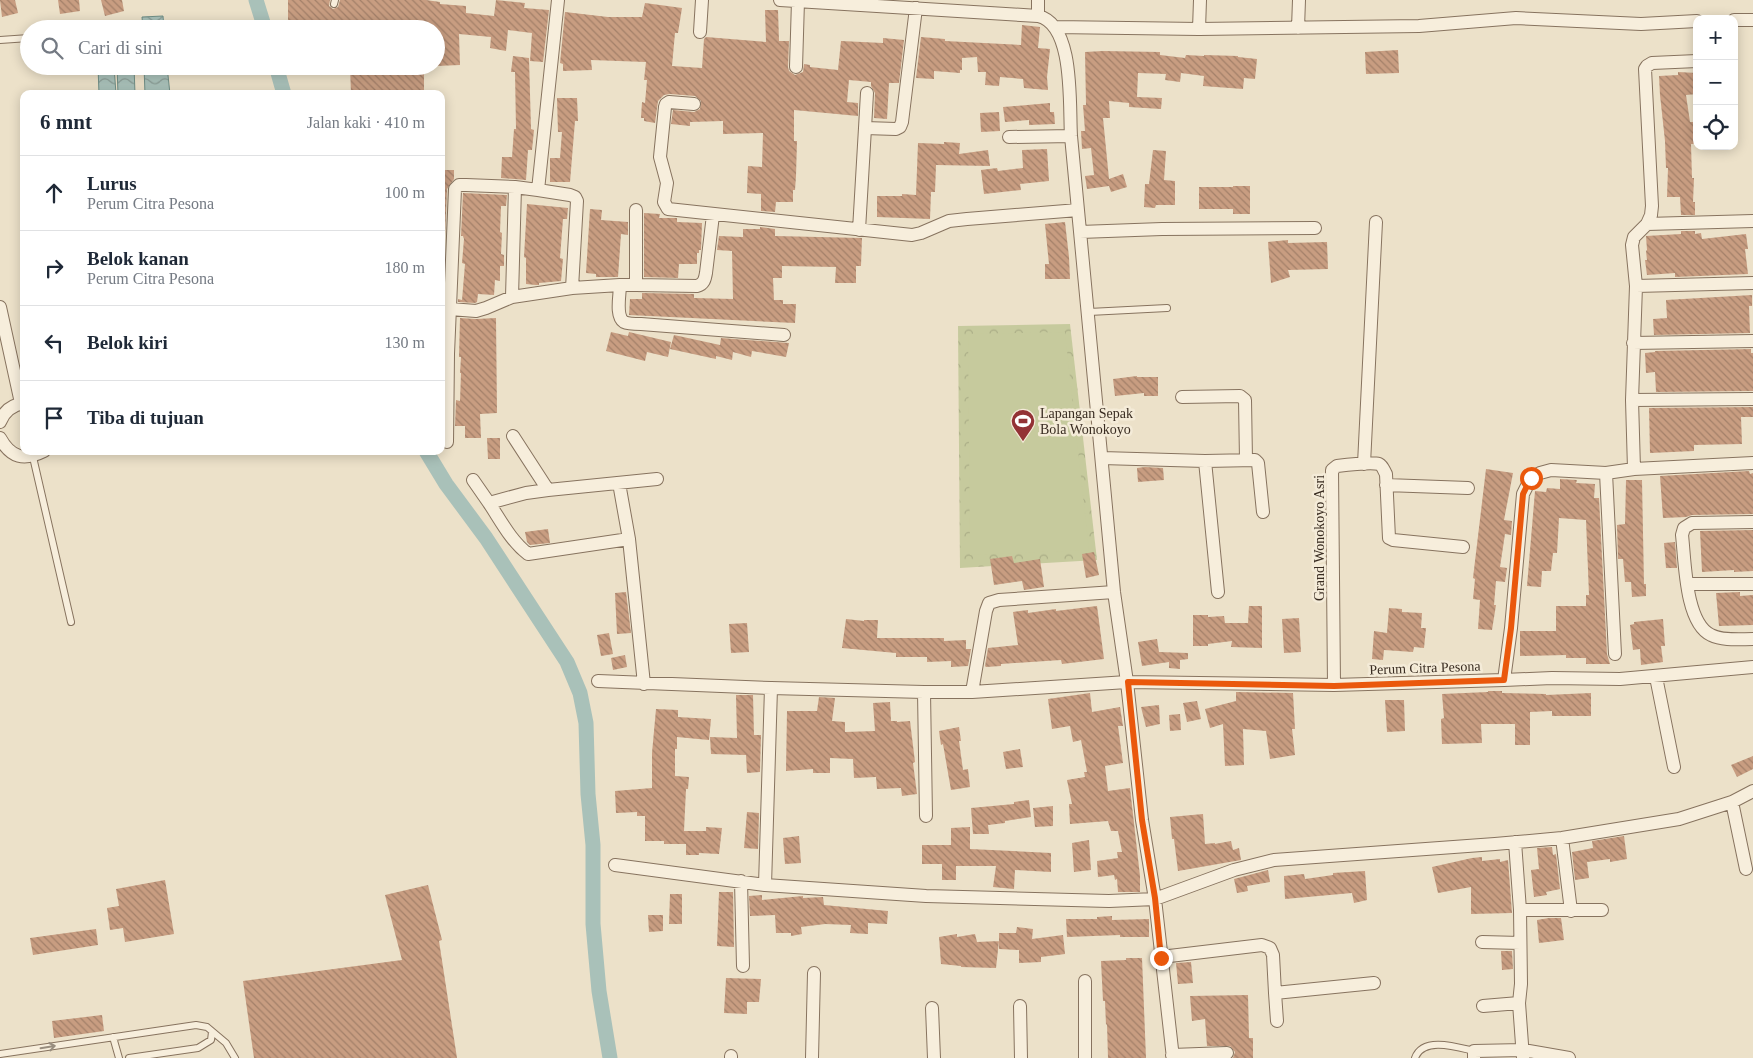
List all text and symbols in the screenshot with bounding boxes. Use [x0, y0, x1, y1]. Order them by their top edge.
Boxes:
map controls [1693, 15, 1738, 150]
button: + [1693, 15, 1738, 60]
search box [20, 20, 445, 75]
icon: search [38, 34, 66, 62]
text: Cari di sini [78, 37, 162, 58]
button: − [1693, 60, 1738, 105]
button: locate [1693, 105, 1738, 150]
text: 6 mnt [40, 110, 92, 134]
text: Jalan kaki · 410 m [307, 114, 425, 131]
text: Lurus [87, 173, 137, 194]
icon: ahead [40, 179, 68, 207]
text: 100 m [385, 184, 425, 201]
text: Perum Citra Pesona [87, 195, 214, 212]
text: Belok kanan [87, 248, 189, 269]
icon: right [40, 254, 68, 282]
text: 180 m [385, 259, 425, 276]
text: Perum Citra Pesona [87, 270, 214, 287]
icon: left [40, 329, 68, 357]
text: Belok kiri [87, 332, 168, 353]
text: 130 m [385, 334, 425, 351]
icon: arrive [40, 404, 68, 432]
place label: Lapangan Sepak Bola Wonokoyo [1040, 406, 1133, 437]
text: Tiba di tujuan [87, 407, 204, 428]
sports icon: Lapangan Sepak Bola Wonokoyo [1010, 408, 1036, 442]
route start [1520, 467, 1543, 490]
street label: Grand Wonokoyo Asri [1312, 475, 1327, 601]
street label: Perum Citra Pesona [1369, 659, 1482, 677]
route end [1150, 947, 1173, 970]
one-way arrow [40, 1041, 56, 1051]

